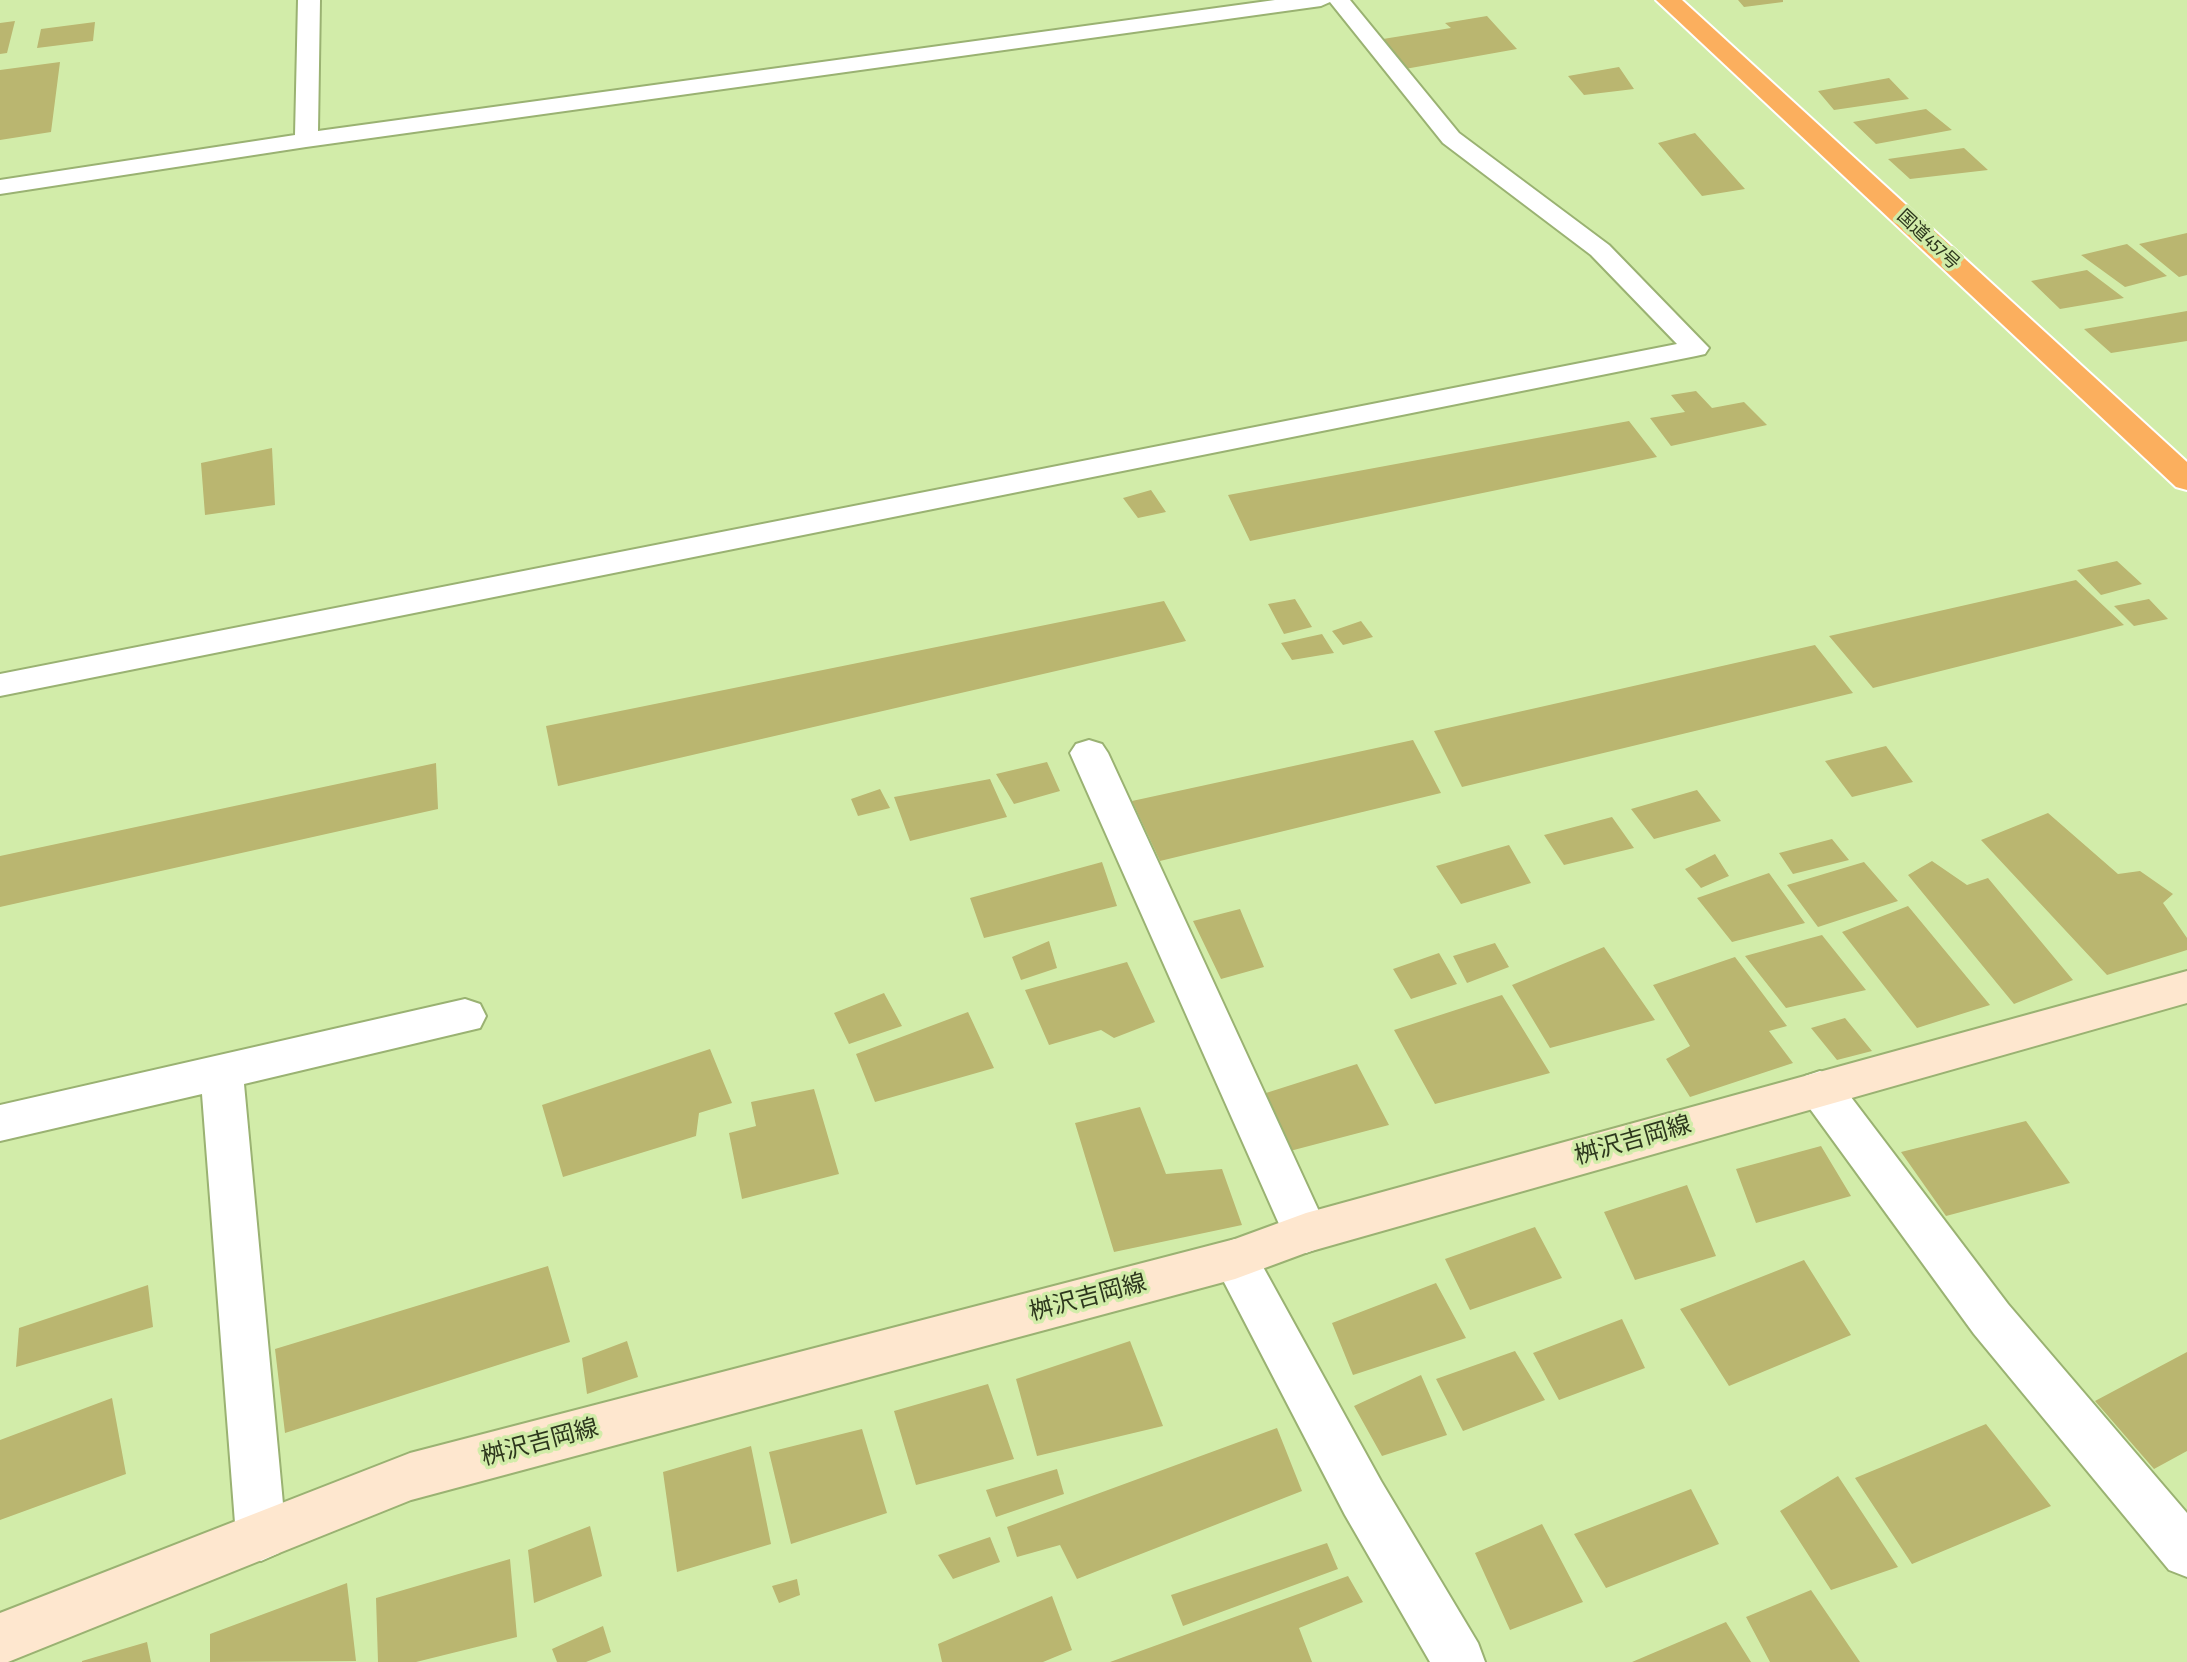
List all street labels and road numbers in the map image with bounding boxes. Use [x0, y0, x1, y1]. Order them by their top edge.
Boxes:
street label: 国道457号 [1892, 206, 1964, 274]
street label: 桝沢吉岡線 [1571, 1111, 1695, 1171]
street label: 桝沢吉岡線 [1026, 1269, 1150, 1327]
street label: 桝沢吉岡線 [478, 1414, 602, 1472]

